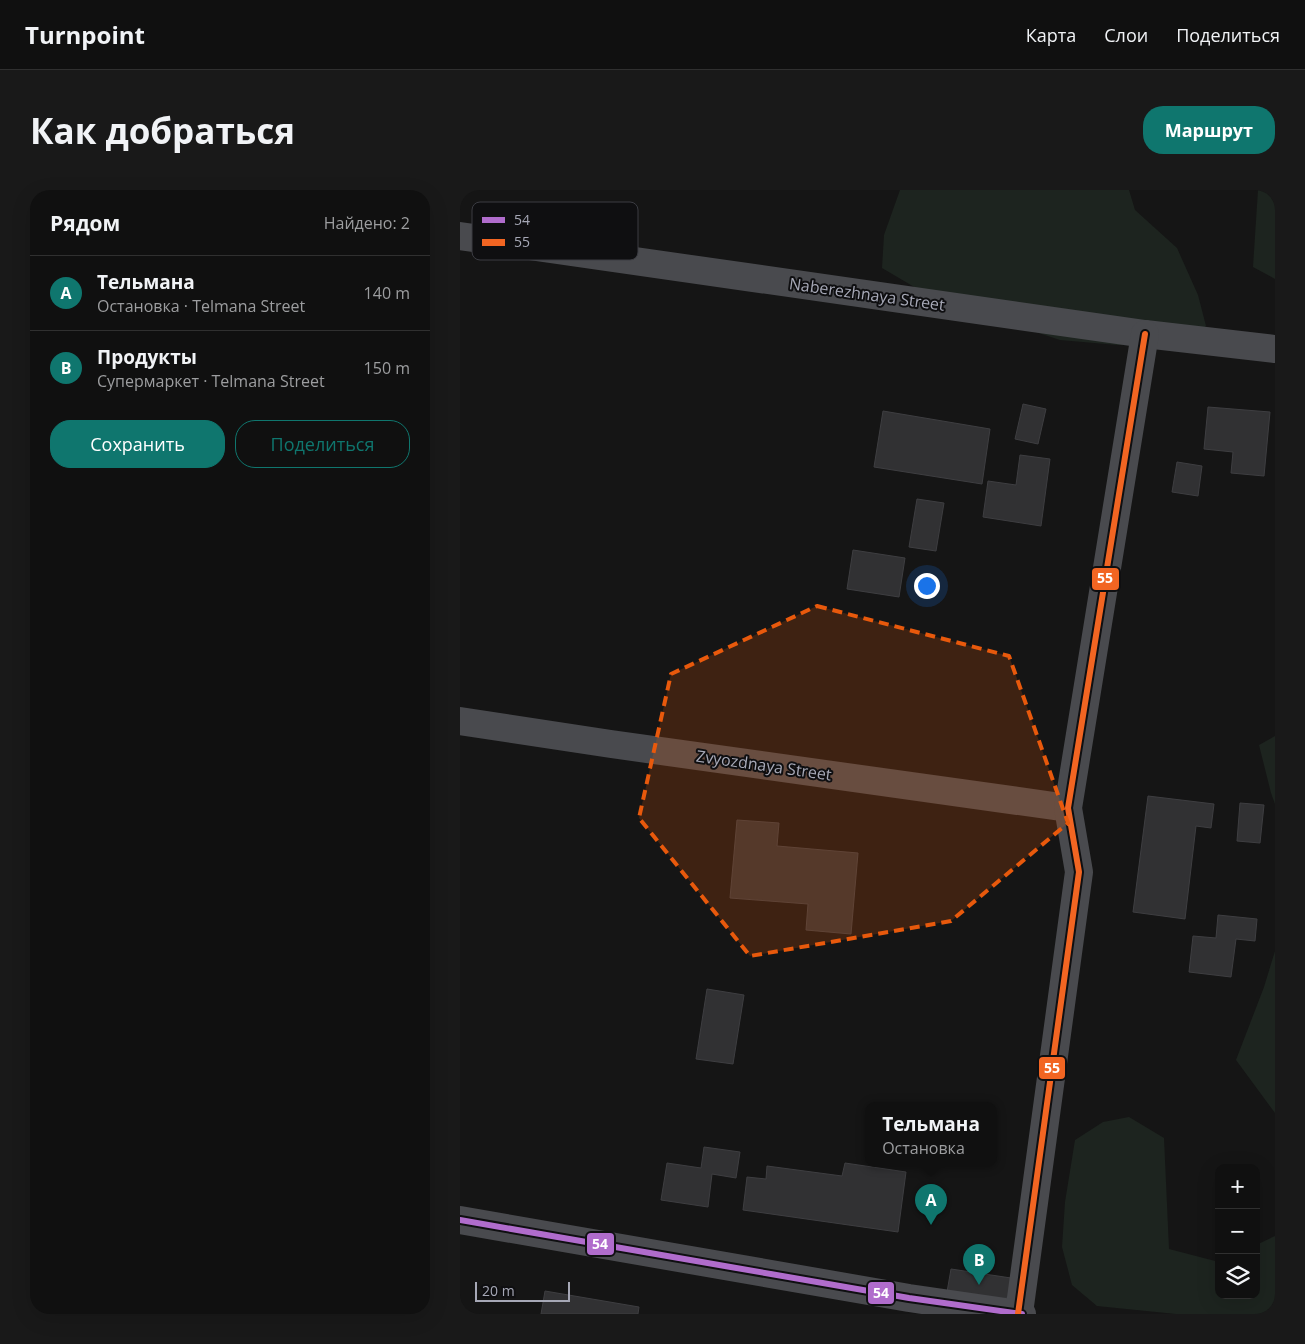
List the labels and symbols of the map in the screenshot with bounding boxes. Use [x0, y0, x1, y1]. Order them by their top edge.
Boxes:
legend [472, 202, 638, 260]
text: 54 [514, 210, 530, 229]
text: 55 [514, 232, 530, 251]
street label: Naberezhnaya Street [788, 272, 947, 316]
line badge: 55 [1091, 567, 1120, 591]
text: 55 [1097, 568, 1113, 587]
your location [914, 573, 940, 599]
street label: Zvyozdnaya Street [695, 745, 833, 785]
line badge: 55 [1038, 1056, 1066, 1080]
text: 55 [1044, 1058, 1060, 1077]
pin: A [915, 1184, 947, 1225]
line badge: 54 [586, 1232, 615, 1256]
text: 54 [592, 1234, 608, 1253]
pin: B [963, 1244, 995, 1285]
scale bar [475, 1279, 570, 1302]
line badge: 54 [867, 1281, 895, 1305]
text: 54 [873, 1283, 889, 1302]

